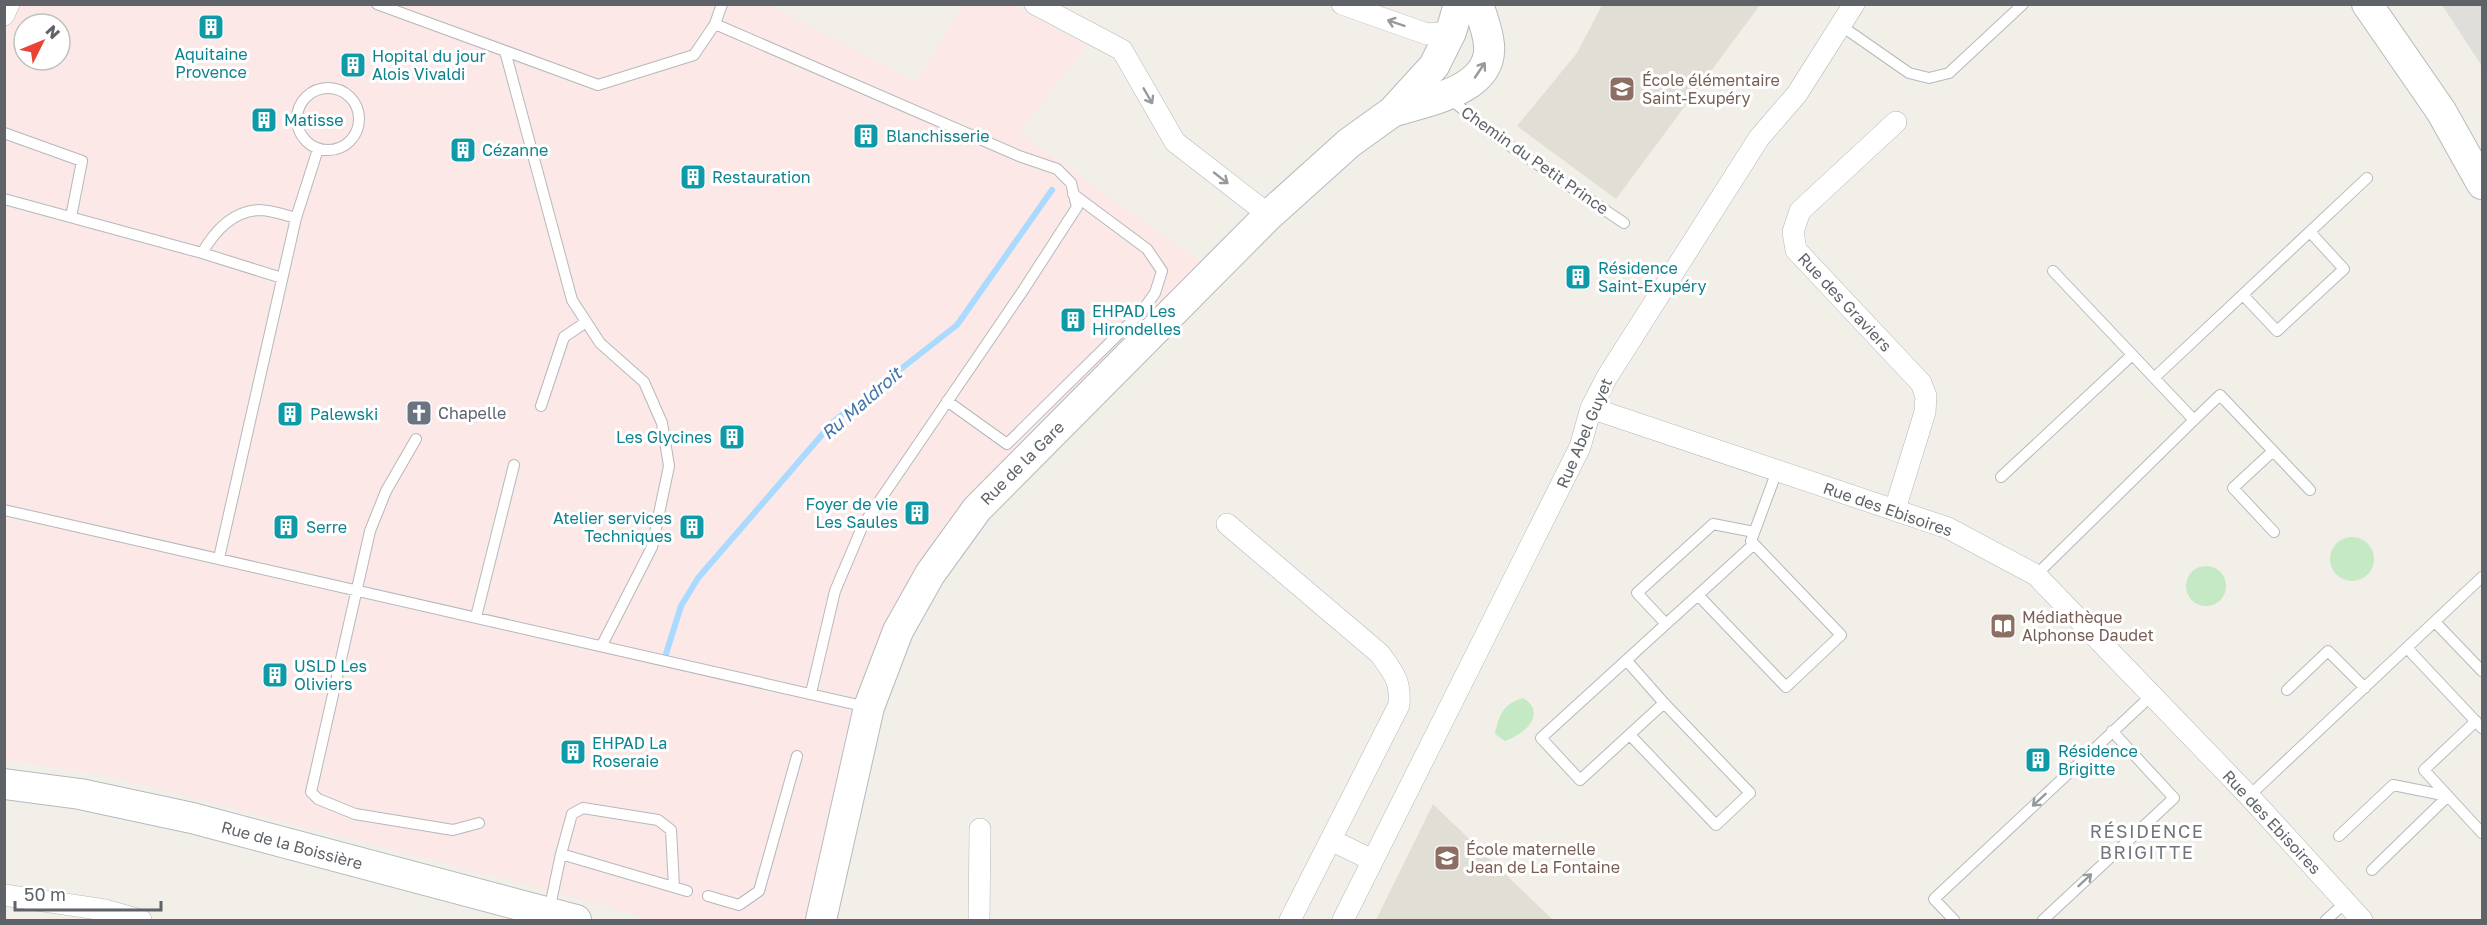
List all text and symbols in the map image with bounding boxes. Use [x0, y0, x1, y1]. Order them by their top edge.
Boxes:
north arrow [12, 12, 72, 72]
building icon: Aquitaine Provence [196, 12, 226, 42]
one-way arrow [1387, 17, 1406, 28]
text: N [42, 20, 64, 43]
place label: Aquitaine Provence [174, 44, 248, 82]
place label: Hopital du jour Alois Vivaldi [372, 46, 486, 84]
building icon: Hopital du jour Alois Vivaldi [338, 50, 368, 80]
one-way arrow [1475, 62, 1487, 79]
place label: École élémentaire Saint-Exupéry [1642, 70, 1780, 108]
school or university icon: École élémentaire Saint-Exupéry [1607, 74, 1637, 104]
one-way arrow [1142, 87, 1154, 104]
street label: Chemin du Petit Prince [1457, 102, 1613, 218]
building icon: Matisse [249, 105, 279, 135]
place label: Matisse [284, 110, 344, 130]
building icon: Blanchisserie [851, 121, 881, 151]
place label: Blanchisserie [886, 126, 990, 146]
building icon: Cézanne [448, 135, 478, 165]
place label: Cézanne [482, 140, 548, 160]
building icon: Restauration [678, 162, 708, 192]
place label: Restauration [712, 167, 811, 187]
one-way arrow [1213, 171, 1229, 184]
street label: Rue des Graviers [1794, 248, 1896, 356]
place label: Résidence Saint-Exupéry [1598, 258, 1706, 296]
building icon: Résidence Saint-Exupéry [1563, 262, 1593, 292]
place label: EHPAD Les Hirondelles [1092, 301, 1181, 339]
building icon: EHPAD Les Hirondelles [1058, 305, 1088, 335]
water label: Ru Maldroit [816, 361, 907, 444]
street label: Rue Abel Guyet [1552, 375, 1616, 491]
church icon: Chapelle [404, 398, 434, 428]
building icon: Palewski [275, 399, 305, 429]
place label: Chapelle [438, 403, 506, 423]
place label: Palewski [310, 404, 378, 424]
street label: Rue de la Gare [976, 417, 1068, 509]
building icon: Les Glycines [717, 422, 747, 452]
place label: Les Glycines [616, 427, 712, 447]
street label: Rue des Ebisoires [1821, 478, 1955, 540]
place label: Foyer de vie Les Saules [806, 494, 898, 532]
building icon: Foyer de vie Les Saules [902, 498, 932, 528]
place label: Atelier services Techniques [553, 508, 672, 546]
building icon: Serre [271, 512, 301, 542]
building icon: Atelier services Techniques [677, 512, 707, 542]
place label: Serre [306, 517, 347, 537]
place label: Médiathèque Alphonse Daudet [2022, 607, 2154, 645]
library icon: Médiathèque Alphonse Daudet [1988, 611, 2018, 641]
place label: USLD Les Oliviers [294, 656, 367, 694]
building icon: USLD Les Oliviers [260, 660, 290, 690]
place label: EHPAD La Roseraie [592, 733, 667, 771]
building icon: EHPAD La Roseraie [558, 737, 588, 767]
place label: Résidence Brigitte [2058, 741, 2138, 779]
building icon: Résidence Brigitte [2023, 745, 2053, 775]
street label: Rue des Ebisoires [2219, 766, 2325, 878]
one-way arrow [2032, 793, 2047, 807]
street label: Rue de la Boissière [219, 817, 365, 873]
district label: RÉSIDENCE BRIGITTE [2090, 820, 2204, 863]
place label: École maternelle Jean de La Fontaine [1466, 839, 1620, 877]
school or university icon: École maternelle Jean de La Fontaine [1432, 843, 1462, 873]
one-way arrow [2078, 873, 2093, 888]
scale bar [15, 874, 160, 912]
text: 50 m [24, 883, 66, 905]

